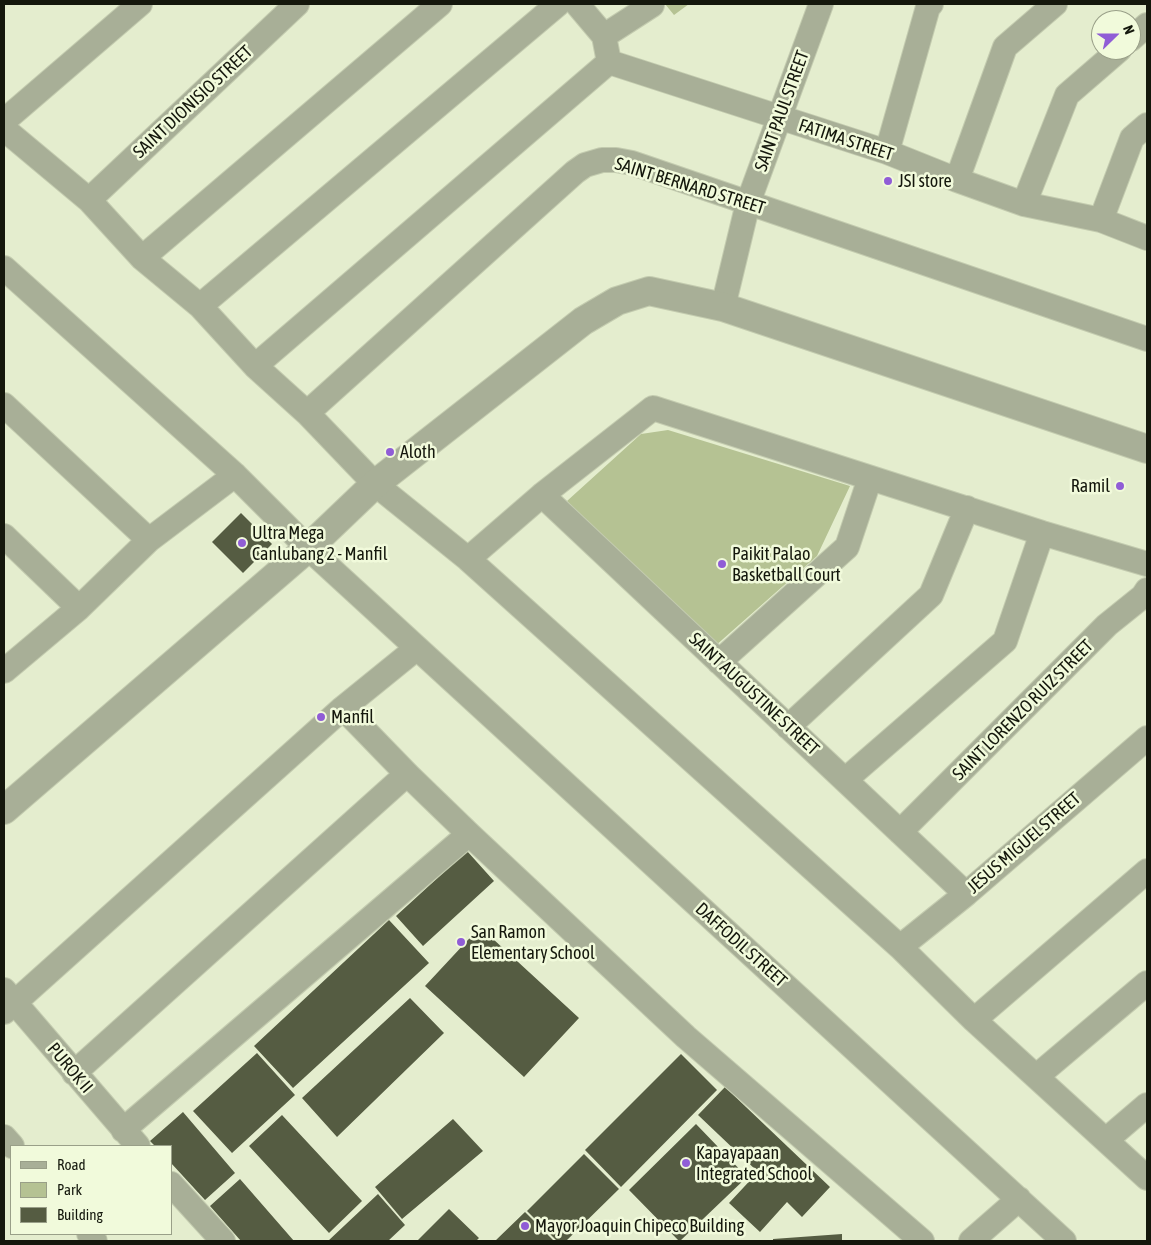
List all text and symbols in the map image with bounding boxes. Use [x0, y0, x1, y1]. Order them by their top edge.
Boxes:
north arrow [1091, 10, 1141, 60]
text: N [1120, 23, 1138, 37]
street label: SAINT DIONISIO STREET [129, 41, 257, 163]
street label: SAINT PAUL STREET [750, 48, 814, 174]
street label: FATIMA STREET [796, 115, 896, 165]
street label: SAINT BERNARD STREET [612, 153, 768, 219]
place label: JSI store [898, 170, 952, 192]
marker: JSI store [882, 175, 894, 187]
place label: Aloth [400, 441, 436, 463]
marker: Aloth [384, 446, 396, 458]
place label: Ramil [1071, 475, 1110, 497]
marker: Ramil [1114, 480, 1126, 492]
place label: Ultra Mega Canlubang 2 - Manfil [252, 522, 387, 564]
marker: Ultra Mega Canlubang 2 - Manfil [236, 537, 248, 549]
place label: Paikit Palao Basketball Court [732, 543, 841, 586]
marker: Paikit Palao Basketball Court [716, 558, 728, 570]
street label: SAINT AUGUSTINE STREET [684, 628, 824, 760]
street label: SAINT LORENZO RUIZ STREET [948, 635, 1098, 785]
place label: Manfil [331, 706, 374, 728]
marker: Manfil [315, 711, 327, 723]
street label: JESUS MIGUEL STREET [963, 788, 1085, 898]
street label: DAFFODIL STREET [691, 898, 791, 992]
place label: San Ramon Elementary School [471, 921, 595, 964]
marker: San Ramon Elementary School [455, 936, 467, 948]
street label: PUROK II [43, 1038, 97, 1098]
place label: Kapayapaan Integrated School [696, 1142, 812, 1184]
legend [10, 1145, 172, 1235]
text: Road [57, 1156, 86, 1173]
marker: Kapayapaan Integrated School [680, 1157, 692, 1169]
text: Park [57, 1181, 82, 1198]
text: Building [57, 1206, 103, 1223]
place label: Mayor Joaquin Chipeco Building [535, 1215, 744, 1237]
marker: Mayor Joaquin Chipeco Building [519, 1220, 531, 1232]

